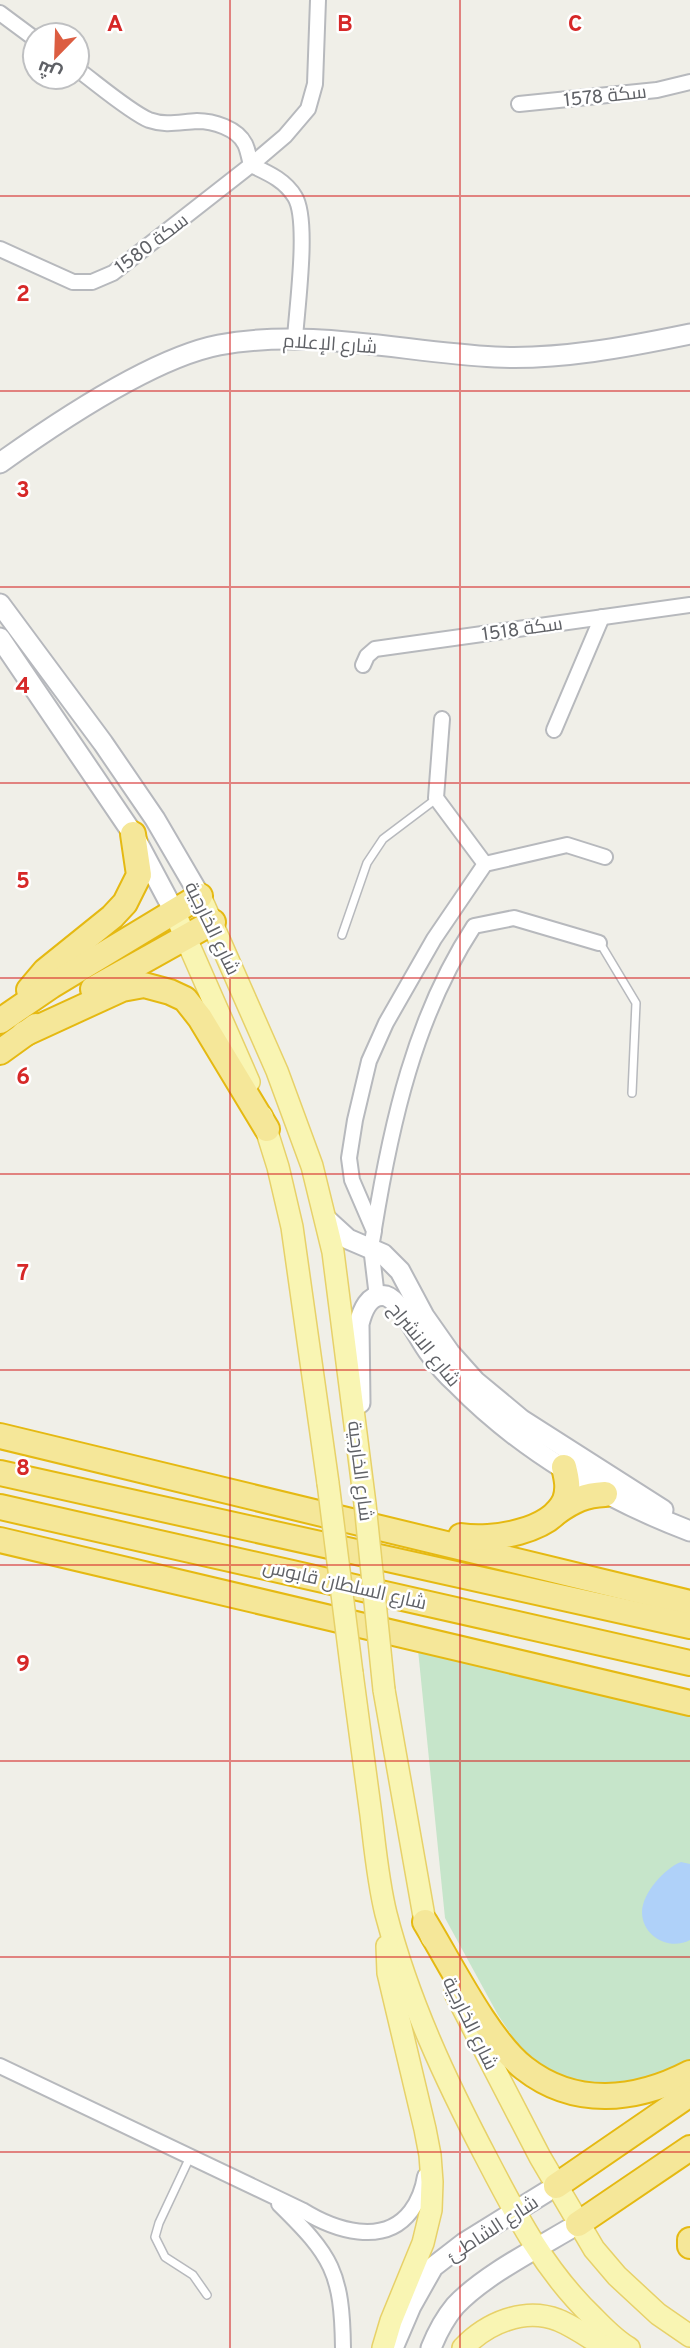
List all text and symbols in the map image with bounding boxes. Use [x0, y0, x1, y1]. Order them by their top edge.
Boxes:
text: A [107, 11, 123, 40]
text: B [337, 11, 353, 40]
text: C [568, 11, 582, 40]
north arrow [21, 21, 91, 91]
text: ش [34, 54, 66, 86]
street label: سكة 1578 [563, 81, 648, 113]
street label: سكة 1580 [111, 209, 194, 280]
text: 2 [16, 281, 30, 310]
street label: شارع الإعلام [282, 330, 378, 360]
text: 3 [16, 477, 30, 506]
street label: سكة 1518 [480, 612, 564, 648]
text: 4 [16, 673, 30, 702]
text: 5 [16, 868, 30, 897]
street label: شارع الخارجية [178, 878, 244, 979]
text: 6 [16, 1064, 30, 1093]
text: 7 [17, 1260, 29, 1289]
street label: شارع الانشراح [382, 1298, 465, 1392]
street label: شارع الخارجية [341, 1420, 377, 1523]
text: 8 [16, 1455, 30, 1484]
street label: شارع السلطان قابوس [261, 1555, 429, 1616]
text: 9 [16, 1651, 30, 1680]
street label: شارع الخارجية [436, 1973, 502, 2074]
street label: شارع الشاطئ [443, 2191, 543, 2268]

